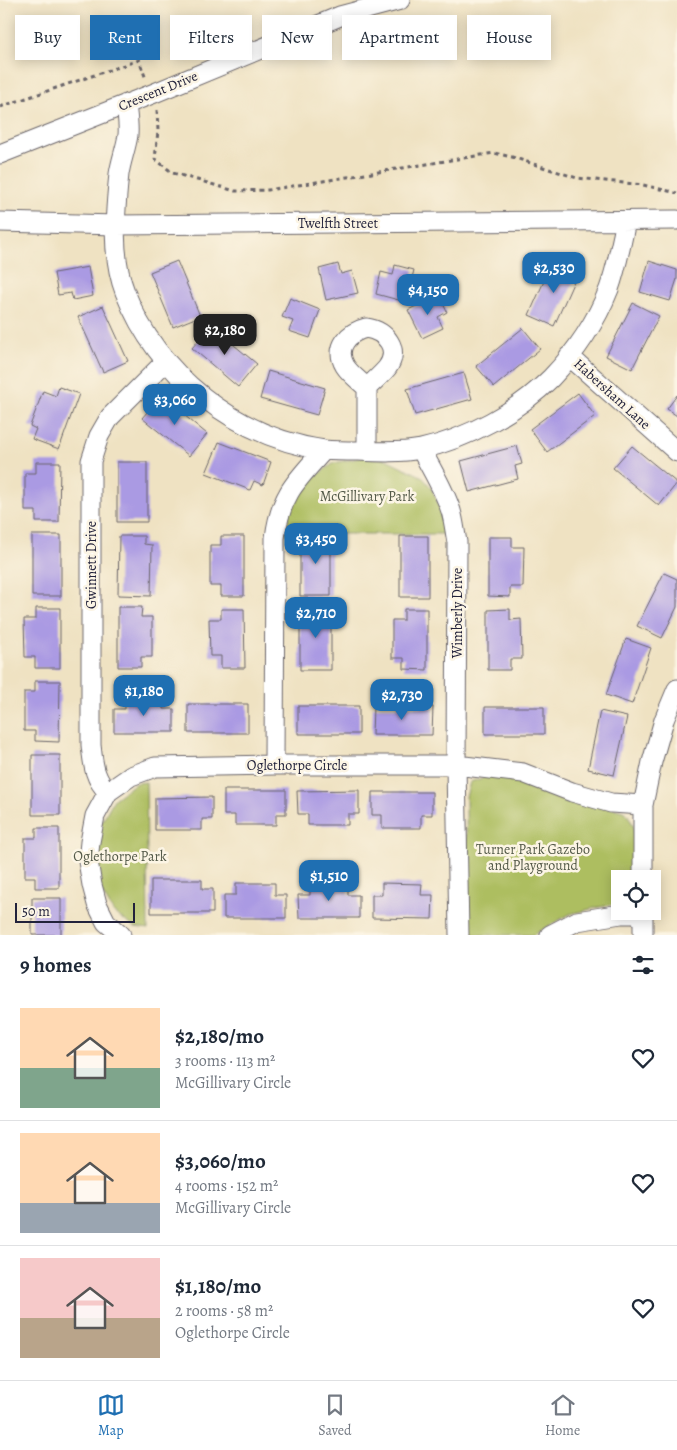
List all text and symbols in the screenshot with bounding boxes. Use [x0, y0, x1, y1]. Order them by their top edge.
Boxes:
chip: Buy [15, 15, 80, 60]
chip: Rent [90, 15, 160, 60]
chip: Filters [170, 15, 252, 60]
chip: New [262, 15, 332, 60]
chip: Apartment [342, 15, 457, 60]
chip: House [467, 15, 551, 60]
street label: Crescent Drive [115, 66, 201, 116]
street label: Twelfth Street [298, 214, 378, 233]
pin: $2,530 [513, 252, 595, 294]
text: $2,530 [533, 257, 575, 279]
pin: $4,150 [387, 274, 469, 316]
text: $4,150 [408, 279, 448, 301]
pin: $2,180 [184, 314, 266, 356]
text: $2,180 [205, 319, 245, 341]
street label: Habersham Lane [570, 354, 654, 434]
pin: $3,060 [134, 384, 216, 426]
text: $3,060 [154, 389, 196, 411]
park label: McGillivary Park [320, 487, 414, 506]
street label: Gwinnett Drive [82, 521, 101, 609]
pin: $3,450 [275, 522, 357, 565]
text: $3,450 [295, 528, 337, 550]
street label: Wimberly Drive [448, 568, 467, 659]
pin: $2,710 [275, 596, 357, 639]
text: $2,710 [296, 602, 336, 624]
pin: $1,180 [103, 674, 185, 717]
pin: $2,730 [361, 678, 443, 721]
text: $1,180 [125, 680, 163, 702]
text: $2,730 [381, 684, 423, 706]
street label: Oglethorpe Circle [247, 756, 347, 775]
park label: Turner Park Gazebo and Playground [476, 840, 590, 875]
park label: Oglethorpe Park [73, 847, 167, 866]
pin: $1,510 [288, 860, 370, 902]
text: $1,510 [310, 865, 348, 887]
map controls [611, 870, 661, 920]
button: locate [611, 870, 661, 920]
scale bar [15, 900, 135, 923]
text: 50 m [22, 902, 50, 921]
text: 9 homes [20, 951, 91, 979]
icon: filters [629, 951, 657, 979]
text: $2,180/mo [175, 1022, 264, 1050]
icon: home [60, 1028, 120, 1088]
icon: heart [629, 1044, 657, 1072]
text: 3 rooms · 113 m² [175, 1050, 275, 1072]
text: McGillivary Circle [175, 1072, 291, 1094]
text: $3,060/mo [175, 1147, 266, 1175]
icon: home [60, 1153, 120, 1213]
icon: heart [629, 1169, 657, 1197]
text: 4 rooms · 152 m² [175, 1175, 278, 1197]
text: McGillivary Circle [175, 1197, 291, 1219]
text: $1,180/mo [175, 1272, 261, 1300]
icon: home [60, 1278, 120, 1338]
icon: heart [629, 1294, 657, 1322]
text: 2 rooms · 58 m² [175, 1300, 273, 1322]
text: Oglethorpe Circle [175, 1322, 290, 1344]
tab: Map [97, 1391, 125, 1440]
tab: Saved [318, 1391, 352, 1440]
tab: Home [545, 1391, 580, 1440]

